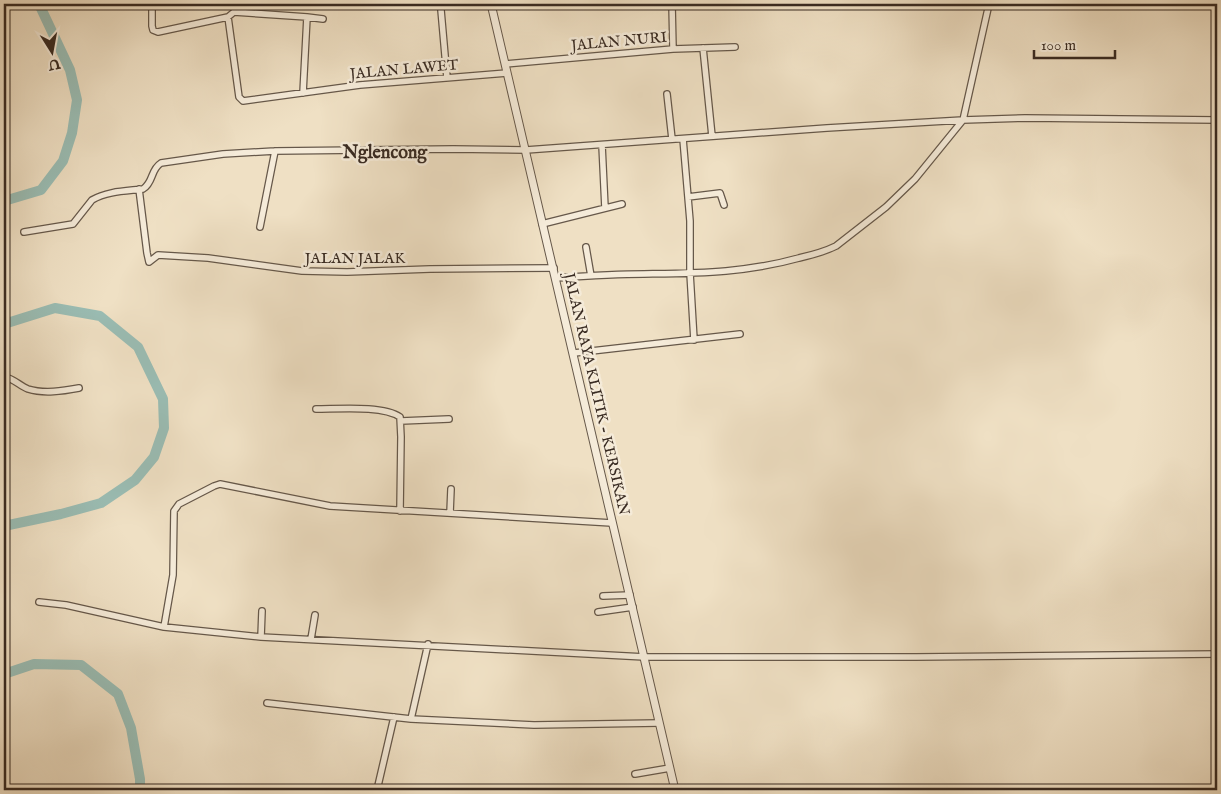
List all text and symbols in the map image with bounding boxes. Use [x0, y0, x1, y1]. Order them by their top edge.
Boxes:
north arrow [28, 28, 78, 78]
street label: JALAN NURI [568, 28, 668, 55]
scale bar [1034, 28, 1115, 60]
text: 100 m [1041, 36, 1077, 55]
text: U [46, 54, 63, 74]
street label: JALAN LAWET [347, 55, 459, 84]
district label: Nglencong [342, 142, 428, 165]
street label: JALAN JALAK [303, 249, 405, 268]
street label: JALAN RAYA KLITIK - KERSIKAN [559, 269, 634, 517]

